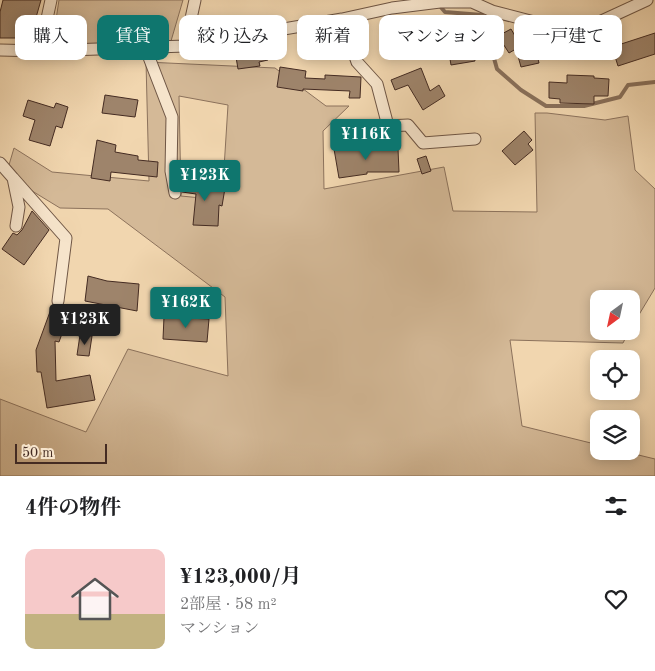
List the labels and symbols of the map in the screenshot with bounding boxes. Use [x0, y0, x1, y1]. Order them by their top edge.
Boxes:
pin: ¥116K [331, 119, 401, 161]
pin: ¥123K [170, 160, 240, 202]
pin: ¥162K [151, 286, 221, 329]
north arrow [590, 290, 640, 340]
pin: ¥123K [50, 304, 120, 346]
scale bar [15, 441, 108, 464]

